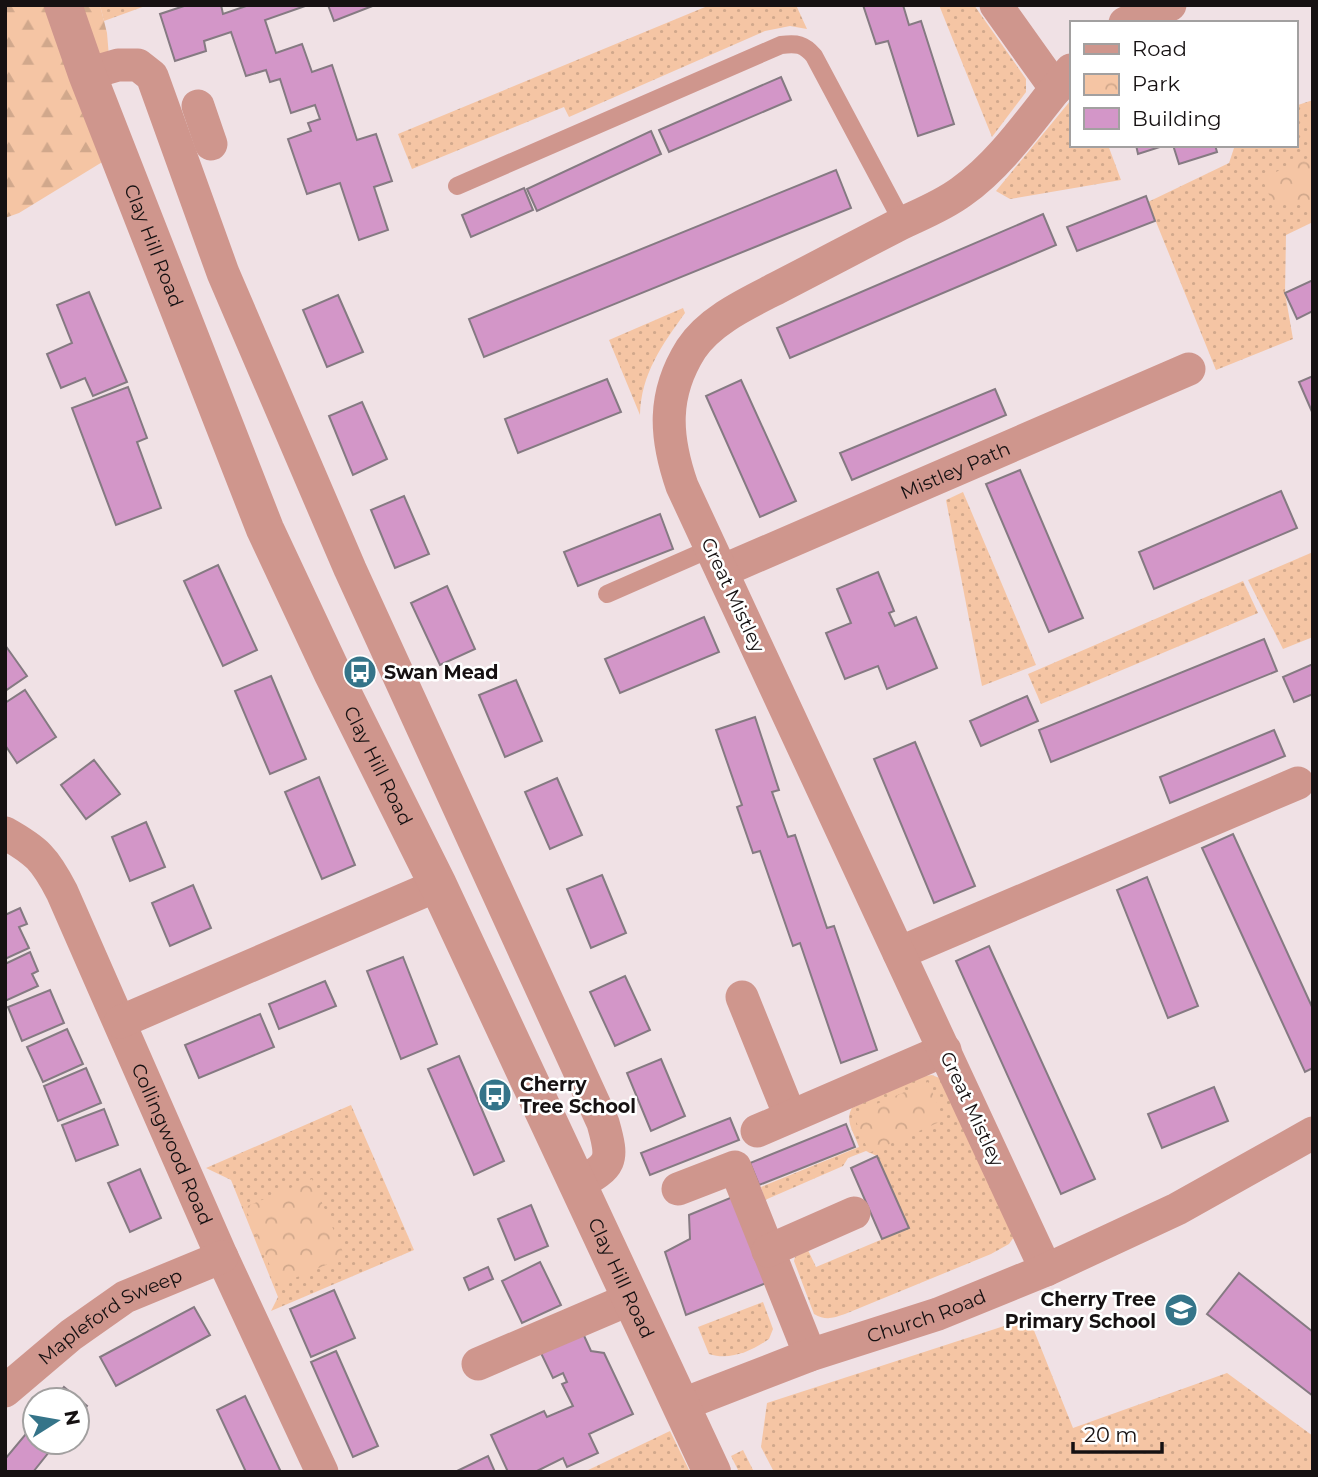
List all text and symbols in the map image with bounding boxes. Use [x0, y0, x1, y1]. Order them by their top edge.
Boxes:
legend [1070, 21, 1297, 147]
text: Road [1132, 36, 1187, 61]
text: Park [1132, 71, 1180, 96]
text: Building [1132, 106, 1222, 131]
street label: Clay Hill Road [120, 180, 188, 310]
street label: Mistley Path [897, 436, 1013, 504]
street label: Great Mistley [696, 534, 770, 657]
bus stop icon: Swan Mead [341, 653, 379, 691]
place label: Swan Mead [384, 661, 498, 684]
street label: Clay Hill Road [339, 702, 418, 829]
street label: Great Mistley [935, 1048, 1009, 1171]
street label: Collingwood Road [127, 1060, 218, 1228]
place label: Cherry Tree School [520, 1073, 636, 1118]
bus stop icon: Cherry Tree School [476, 1076, 514, 1114]
street label: Clay Hill Road [583, 1214, 659, 1342]
street label: Mapleford Sweep [33, 1263, 185, 1369]
street label: Church Road [864, 1284, 989, 1348]
place label: Cherry Tree Primary School [1005, 1288, 1156, 1333]
school or university icon: Cherry Tree Primary School [1162, 1291, 1200, 1329]
north arrow [21, 1386, 91, 1456]
text: N [59, 1408, 85, 1428]
scale bar [1073, 1410, 1162, 1454]
text: 20 m [1084, 1422, 1138, 1447]

